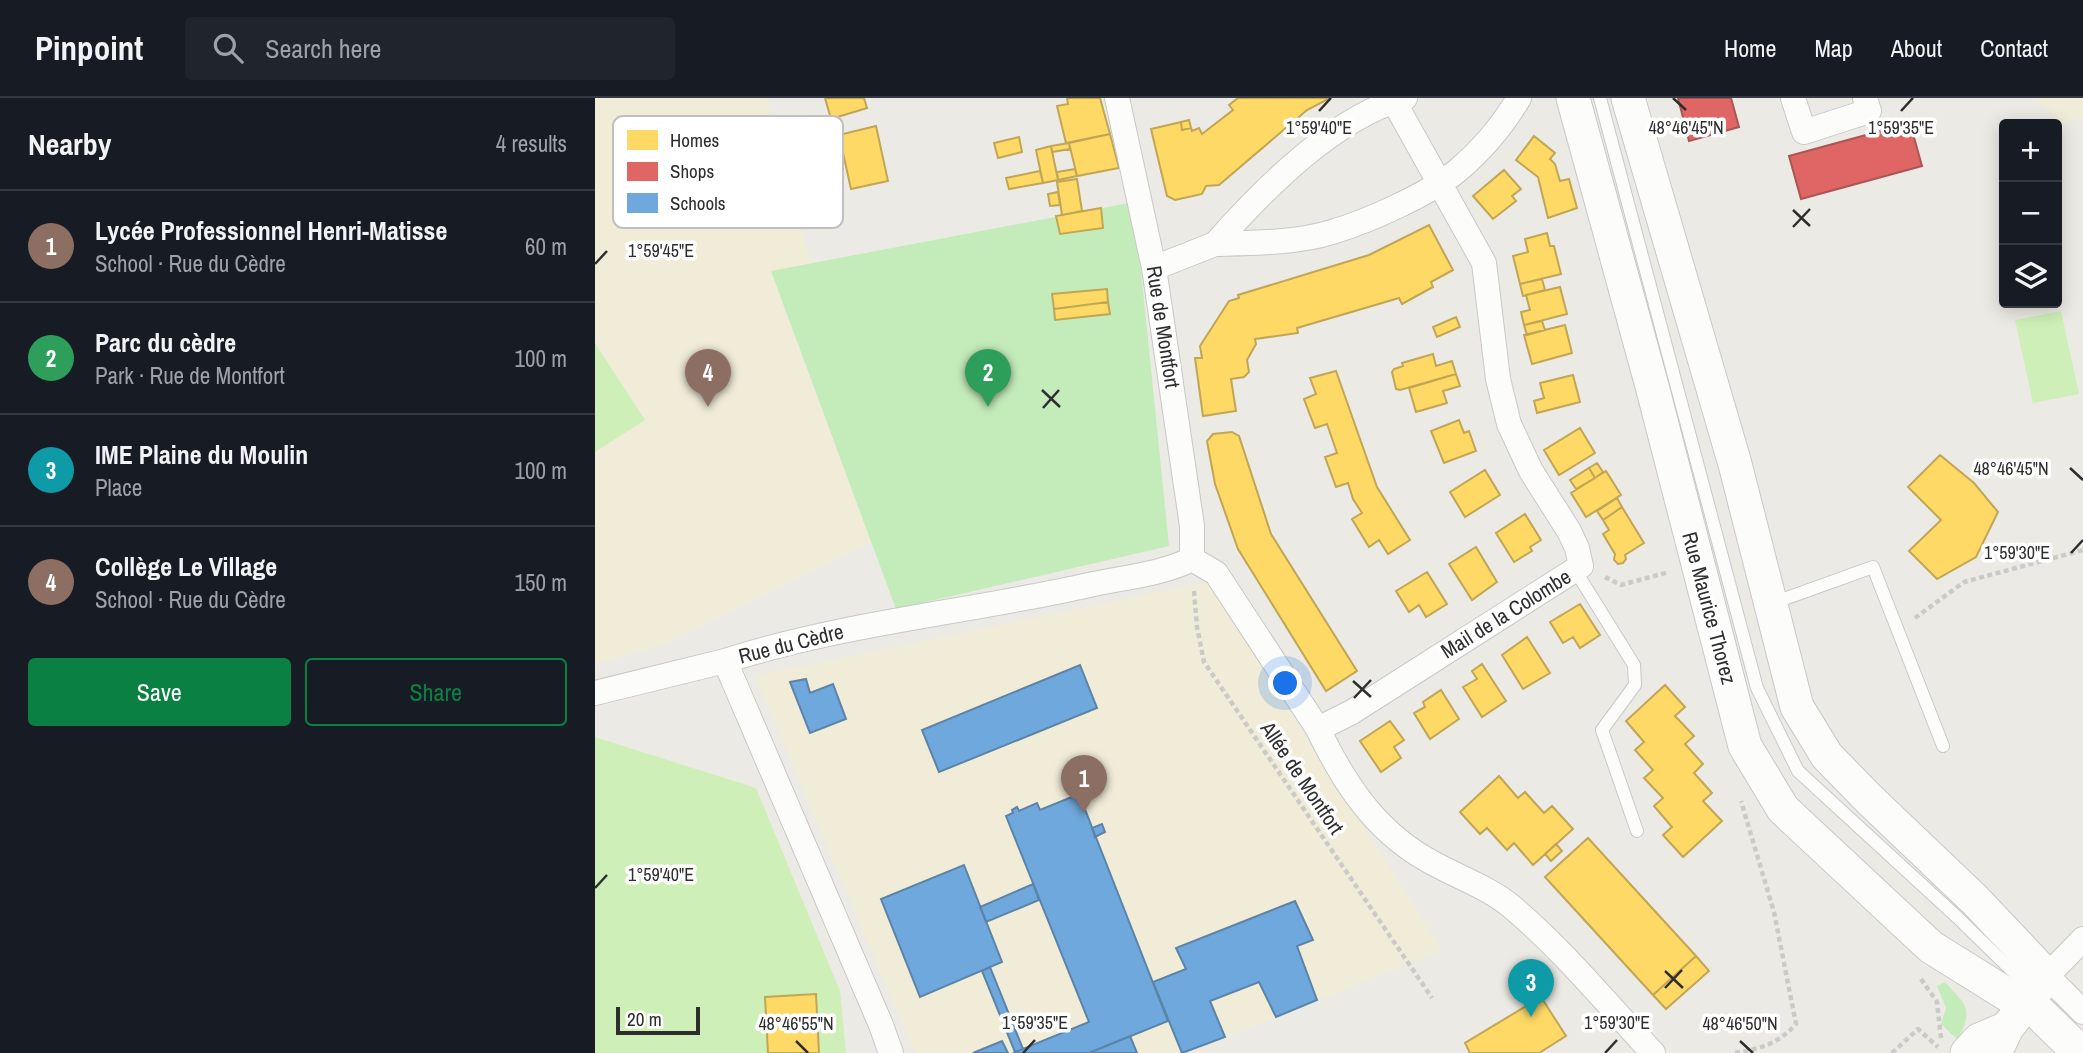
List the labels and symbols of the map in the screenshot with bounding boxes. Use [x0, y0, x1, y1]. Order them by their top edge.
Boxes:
text: 1°59'40"E [1286, 115, 1352, 140]
text: 48°46'45"N [1648, 115, 1724, 140]
text: 1°59'35"E [1868, 115, 1934, 140]
legend [613, 116, 843, 228]
text: Homes [670, 127, 720, 153]
text: Shops [670, 158, 714, 184]
text: Schools [670, 190, 726, 216]
text: 1°59'45"E [628, 238, 694, 263]
street label: Rue de Montfort [1140, 264, 1188, 390]
pin: 4 [685, 349, 731, 407]
pin: 2 [965, 349, 1011, 407]
text: 48°46'45"N [1973, 456, 2049, 481]
street label: Rue Maurice Thorez [1675, 528, 1744, 688]
text: 1°59'30"E [1984, 540, 2050, 565]
street label: Mail de la Colombe [1435, 562, 1576, 665]
street label: Rue du Cèdre [735, 616, 846, 671]
your location [1268, 666, 1302, 700]
street label: Allée de Montfort [1253, 715, 1351, 840]
pin: 1 [1061, 755, 1107, 813]
text: 1°59'40"E [628, 862, 694, 887]
pin: 3 [1508, 959, 1554, 1017]
scale bar [616, 1004, 700, 1036]
text: 1°59'35"E [1002, 1010, 1068, 1035]
text: 1°59'30"E [1584, 1010, 1650, 1035]
text: 48°46'55"N [758, 1011, 834, 1036]
text: 48°46'50"N [1702, 1011, 1778, 1036]

